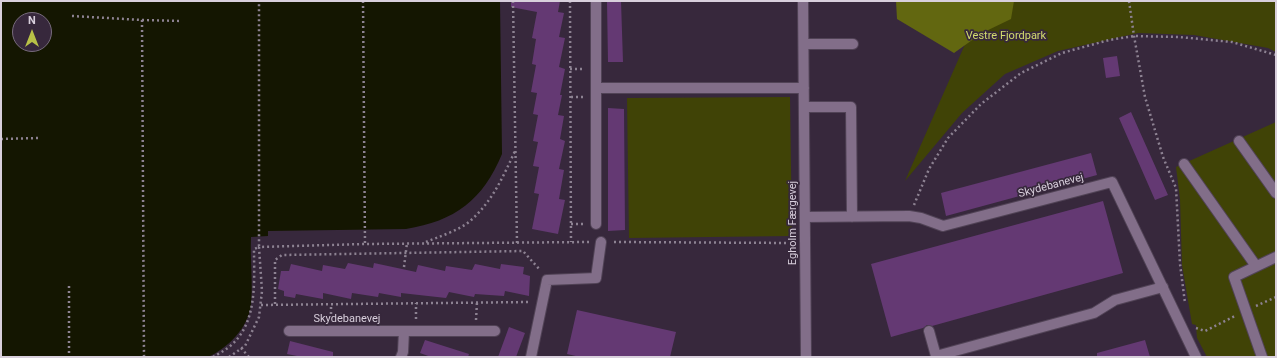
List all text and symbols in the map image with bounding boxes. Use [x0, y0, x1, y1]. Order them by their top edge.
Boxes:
north arrow [12, 12, 52, 52]
text: N [28, 14, 36, 27]
park label: Vestre Fjordpark [966, 29, 1046, 43]
street label: Skydebanevej [1017, 171, 1085, 201]
street label: Egholm Færgevej [786, 181, 800, 265]
street label: Skydebanevej [314, 312, 380, 326]

